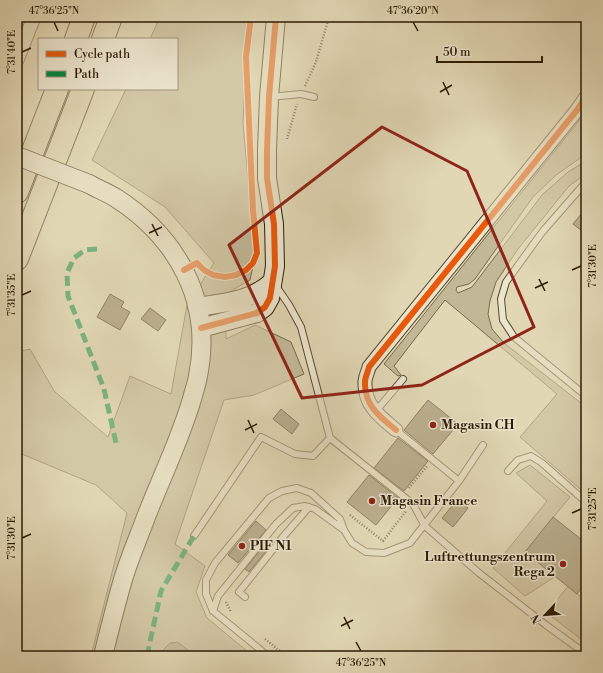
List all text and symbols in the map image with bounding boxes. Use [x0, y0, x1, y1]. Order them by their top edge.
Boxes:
text: 47°36'25"N [29, 5, 80, 17]
text: 47°36'20"N [387, 5, 439, 17]
text: 7°31'40"E [6, 30, 18, 74]
legend [38, 38, 178, 90]
scale bar [437, 38, 542, 64]
text: 50 m [443, 45, 471, 60]
text: Cycle path [74, 47, 130, 62]
text: Path [74, 67, 99, 82]
text: 7°31'30"E [587, 244, 599, 288]
text: 7°31'35"E [6, 274, 18, 316]
place label: Magasin CH [441, 417, 515, 433]
marker: Magasin CH [428, 420, 438, 430]
text: 7°31'25"E [587, 488, 599, 530]
place label: Magasin France [380, 493, 477, 509]
marker: Magasin France [367, 496, 377, 506]
text: 7°31'30"E [6, 516, 18, 560]
place label: PIF N1 [250, 538, 293, 554]
marker: PIF N1 [237, 541, 247, 551]
place label: Luftrettungszentrum Rega 2 [424, 549, 555, 580]
marker: Luftrettungszentrum Rega 2 [558, 559, 568, 569]
north arrow [525, 595, 565, 635]
text: N [529, 612, 545, 626]
text: 47°36'25"N [336, 657, 387, 669]

